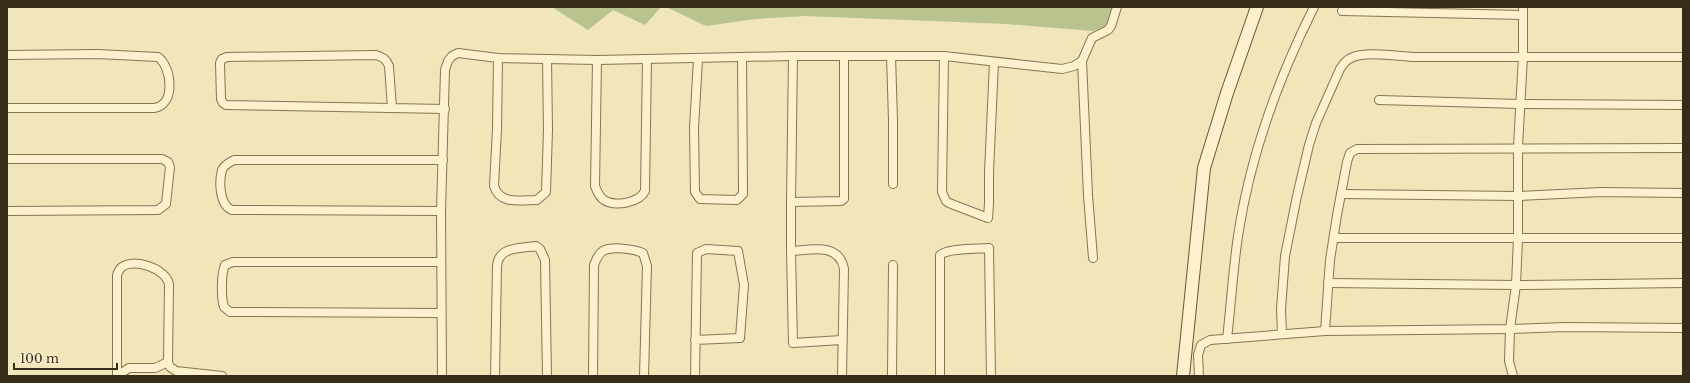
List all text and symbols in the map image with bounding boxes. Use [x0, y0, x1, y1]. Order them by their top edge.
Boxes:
scale bar [14, 345, 117, 371]
text: 100 m [20, 351, 59, 366]

